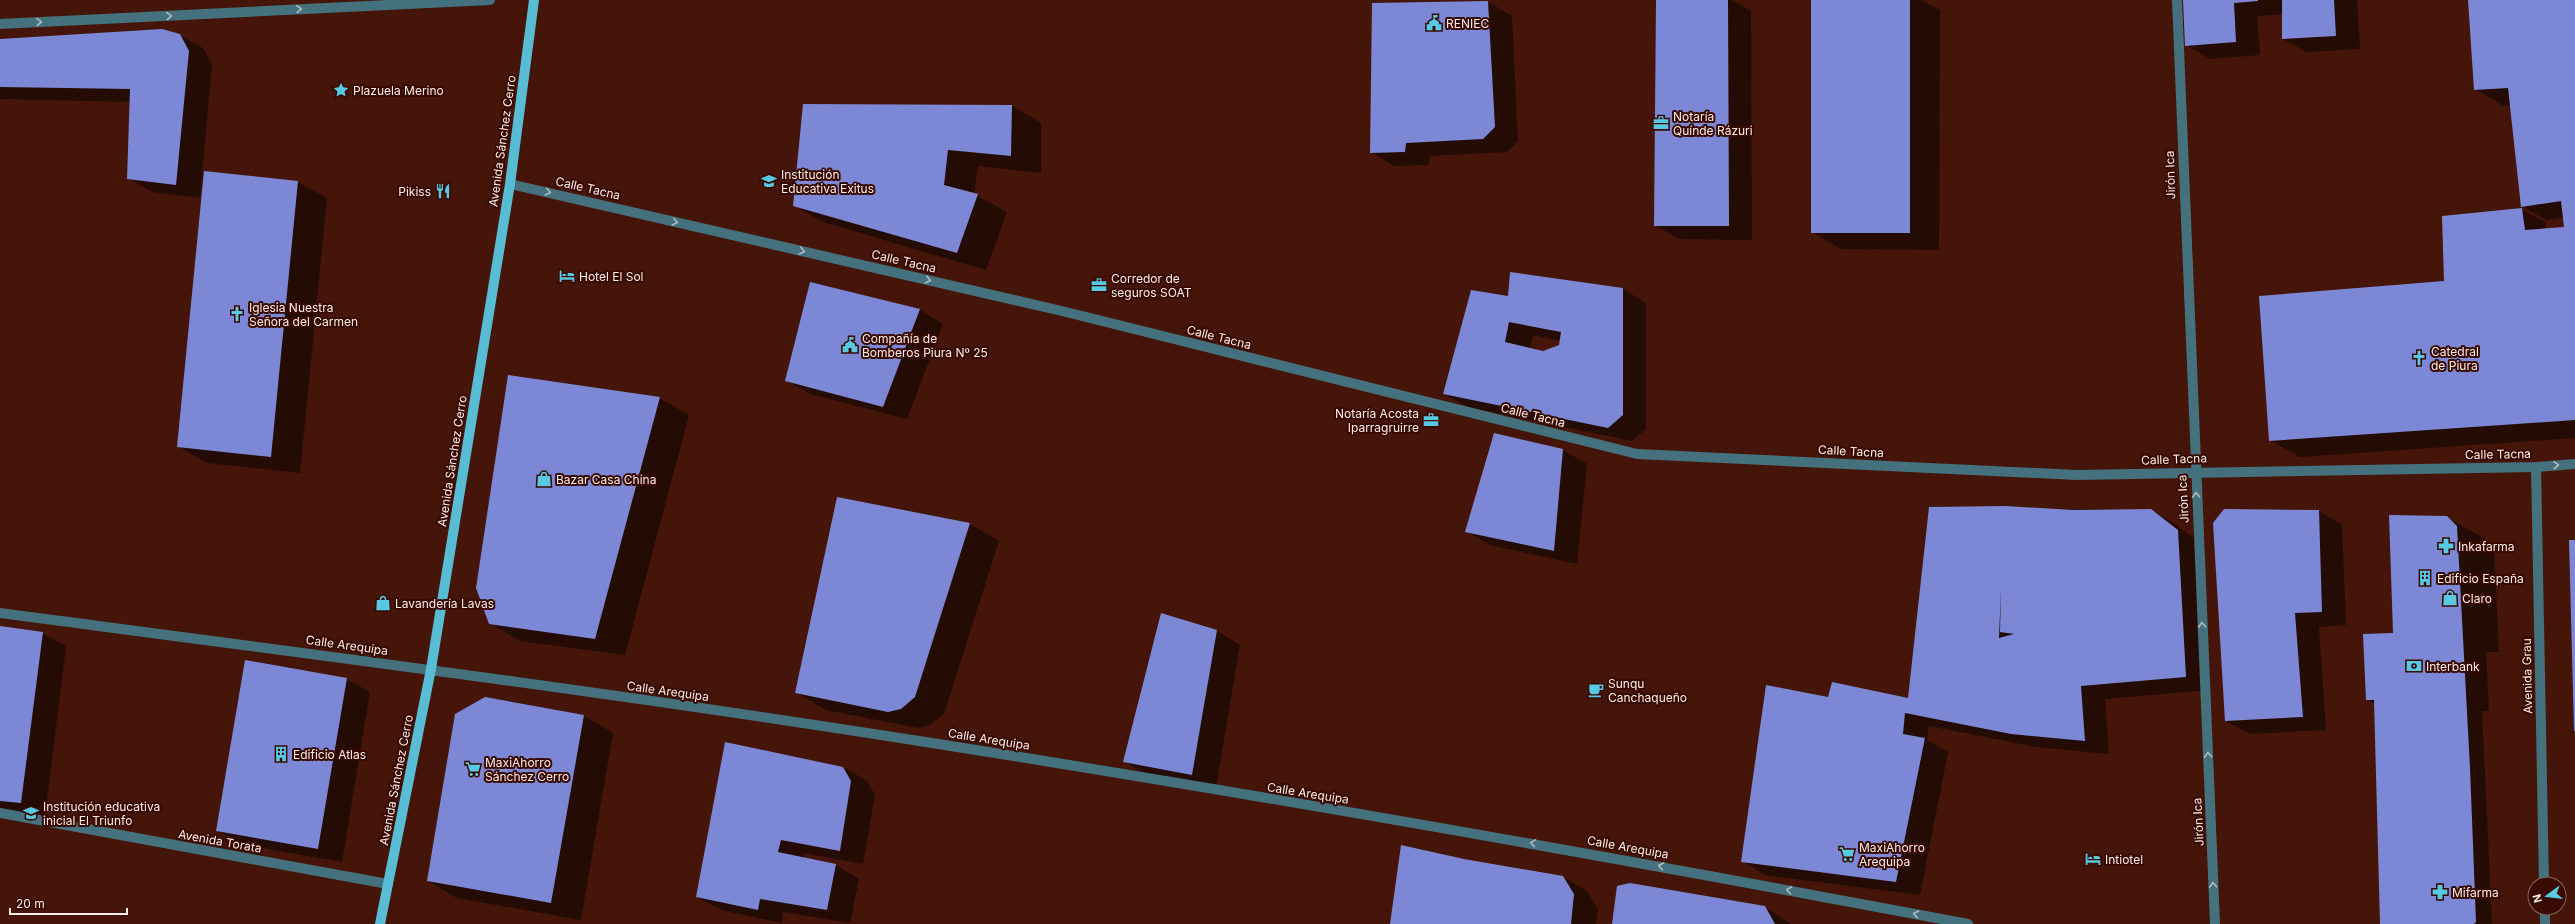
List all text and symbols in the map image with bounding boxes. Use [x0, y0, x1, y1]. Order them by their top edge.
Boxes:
one-way arrow [296, 5, 302, 14]
one-way arrow [166, 11, 172, 20]
public building icon: RENIEC [1425, 14, 1443, 32]
place label: RENIEC [1446, 16, 1489, 31]
one-way arrow [36, 17, 42, 26]
street label: Avenida Sánchez Cerro [485, 74, 519, 208]
place icon: Plazuela Merino [332, 81, 350, 99]
place label: Plazuela Merino [353, 83, 444, 98]
place label: Notaría Quínde Rázuri [1673, 109, 1753, 138]
office icon: Notaría Quínde Rázuri [1652, 114, 1670, 132]
street label: Jirón Ica [2162, 150, 2178, 200]
place label: Institución Educativa Exitus [781, 167, 874, 196]
school or university icon: Institución Educativa Exitus [760, 172, 778, 190]
street label: Calle Tacna [554, 173, 622, 203]
restaurant icon: Pikiss [434, 182, 452, 200]
place label: Pikiss [398, 184, 431, 199]
one-way arrow [545, 188, 551, 196]
one-way arrow [672, 217, 678, 225]
one-way arrow [798, 246, 805, 255]
street label: Calle Tacna [870, 246, 938, 276]
hotel icon: Hotel El Sol [558, 267, 576, 285]
place label: Hotel El Sol [579, 269, 644, 284]
place label: Corredor de seguros SOAT [1111, 271, 1192, 300]
one-way arrow [925, 276, 931, 284]
office icon: Corredor de seguros SOAT [1090, 276, 1108, 294]
place label: Iglesia Nuestra Señora del Carmen [249, 300, 358, 329]
church icon: Iglesia Nuestra Señora del Carmen [228, 305, 246, 323]
street label: Calle Tacna [1185, 322, 1253, 352]
place label: Compañía de Bomberos Piura Nº 25 [862, 331, 988, 360]
public building icon: Compañía de Bomberos Piura Nº 25 [841, 336, 859, 354]
place label: Catedral de Piura [2431, 344, 2479, 373]
church icon: Catedral de Piura [2410, 349, 2428, 367]
street label: Avenida Sánchez Cerro [434, 394, 470, 528]
street label: Calle Tacna [1499, 400, 1567, 430]
place label: Notaría Acosta Iparragruirre [1335, 406, 1419, 435]
office icon: Notaría Acosta Iparragruirre [1422, 411, 1440, 429]
street label: Calle Tacna [1818, 442, 1884, 460]
street label: Calle Tacna [2465, 446, 2531, 462]
street label: Calle Tacna [2141, 450, 2207, 468]
one-way arrow [2553, 461, 2559, 470]
shop icon: Bazar Casa China [535, 470, 553, 488]
place label: Bazar Casa China [556, 472, 656, 487]
street label: Jirón Ica [2174, 474, 2192, 524]
one-way arrow [2192, 492, 2200, 498]
pharmacy icon: Inkafarma [2437, 537, 2455, 555]
place label: Inkafarma [2458, 539, 2515, 554]
building icon: Edificio España [2416, 569, 2434, 587]
place label: Edificio España [2437, 571, 2524, 586]
shop icon: Claro [2441, 589, 2459, 607]
place label: Claro [2462, 591, 2492, 606]
shop icon: Lavandería Lavas [374, 594, 392, 612]
place label: Lavandería Lavas [395, 596, 494, 611]
one-way arrow [2197, 622, 2206, 628]
street label: Calle Arequipa [305, 632, 389, 658]
street label: Avenida Grau [2519, 638, 2535, 714]
bank icon: Interbank [2405, 657, 2423, 675]
place label: Interbank [2426, 659, 2480, 674]
place label: Sunqu Canchaqueño [1608, 676, 1687, 705]
street label: Calle Arequipa [626, 678, 710, 704]
cafe icon: Sunqu Canchaqueño [1587, 681, 1605, 699]
street label: Avenida Sánchez Cerro [376, 713, 416, 847]
street label: Calle Arequipa [947, 725, 1031, 753]
building icon: Edificio Atlas [272, 745, 290, 763]
place label: Edificio Atlas [293, 747, 366, 762]
one-way arrow [2203, 752, 2212, 758]
place label: MaxiAhorro Sánchez Cerro [485, 755, 569, 784]
supermarket icon: MaxiAhorro Sánchez Cerro [464, 760, 482, 778]
street label: Calle Arequipa [1266, 779, 1350, 807]
street label: Jirón Ica [2189, 797, 2207, 847]
place label: Institución educativa inicial El Triunfo [43, 799, 160, 828]
school or university icon: Institución educativa inicial El Triunfo [22, 804, 40, 822]
street label: Avenida Torata [177, 826, 263, 856]
street label: Calle Arequipa [1586, 832, 1670, 862]
one-way arrow [1530, 839, 1536, 848]
place label: MaxiAhorro Arequipa [1859, 840, 1925, 869]
supermarket icon: MaxiAhorro Arequipa [1838, 845, 1856, 863]
hotel icon: Intiotel [2084, 850, 2102, 868]
place label: Intiotel [2105, 852, 2143, 867]
one-way arrow [1658, 862, 1664, 870]
north arrow [2527, 876, 2567, 916]
one-way arrow [2209, 882, 2218, 888]
pharmacy icon: Mifarma [2431, 883, 2449, 901]
place label: Mifarma [2452, 885, 2499, 900]
one-way arrow [1785, 886, 1792, 895]
scale bar [10, 890, 127, 916]
text: N [2529, 893, 2545, 904]
text: 20 m [16, 896, 45, 911]
one-way arrow [1913, 910, 1919, 919]

